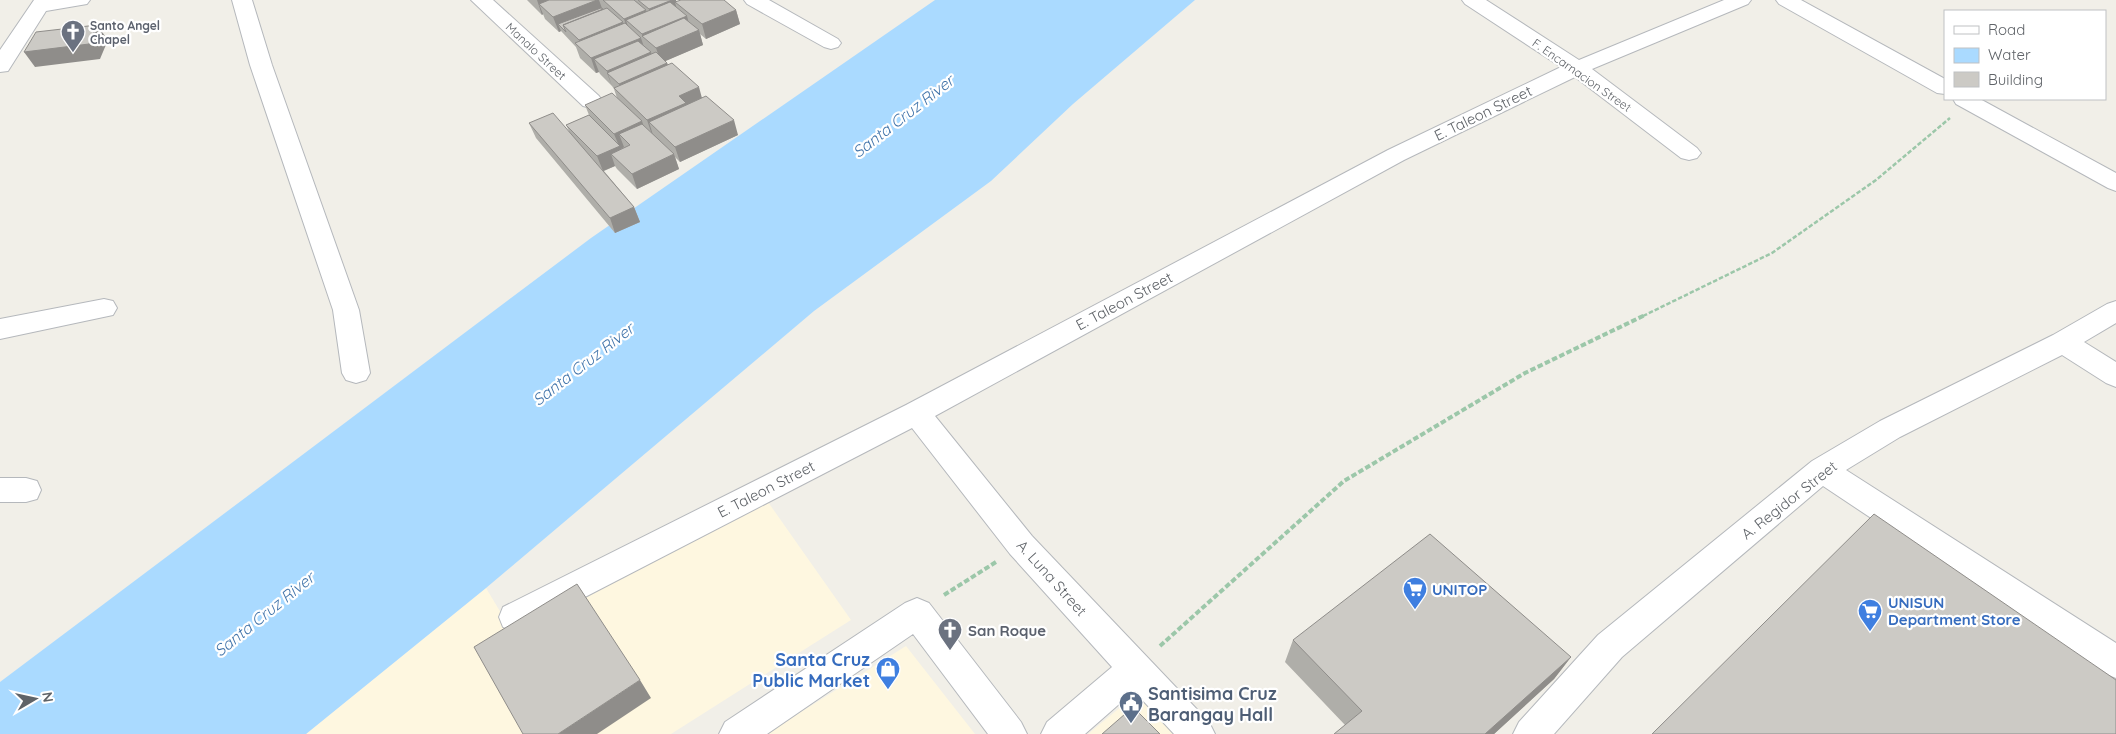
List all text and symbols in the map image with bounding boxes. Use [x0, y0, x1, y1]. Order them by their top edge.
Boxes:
legend [1944, 10, 2106, 100]
place label: Santo Angel Chapel [90, 18, 160, 47]
church icon: Santo Angel Chapel [60, 19, 86, 53]
street label: Manalo Street [503, 19, 569, 83]
text: Road [1988, 20, 2025, 39]
street label: F. Encarnacion Street [1530, 35, 1634, 115]
text: Water [1988, 45, 2031, 64]
water label: Santa Cruz River [848, 69, 959, 162]
text: Building [1988, 70, 2043, 89]
street label: E. Taleon Street [1431, 81, 1535, 145]
street label: E. Taleon Street [1072, 268, 1176, 334]
water label: Santa Cruz River [528, 317, 639, 410]
street label: E. Taleon Street [714, 456, 818, 522]
street label: A. Regidor Street [1737, 457, 1841, 543]
street label: A. Luna Street [1013, 536, 1091, 620]
water label: Santa Cruz River [210, 566, 319, 660]
supermarket icon: UNITOP [1402, 576, 1428, 610]
place label: UNITOP [1432, 580, 1487, 599]
place label: UNISUN Department Store [1888, 593, 2021, 629]
supermarket icon: UNISUN Department Store [1857, 598, 1883, 632]
church icon: San Roque [937, 617, 963, 651]
place label: San Roque [968, 621, 1046, 640]
place label: Santa Cruz Public Market [752, 648, 870, 692]
shop icon: Santa Cruz Public Market [875, 656, 901, 690]
north arrow [10, 674, 60, 724]
place label: Santisima Cruz Barangay Hall [1148, 682, 1277, 726]
text: N [38, 690, 58, 703]
public building icon: Santisima Cruz Barangay Hall [1118, 690, 1144, 724]

